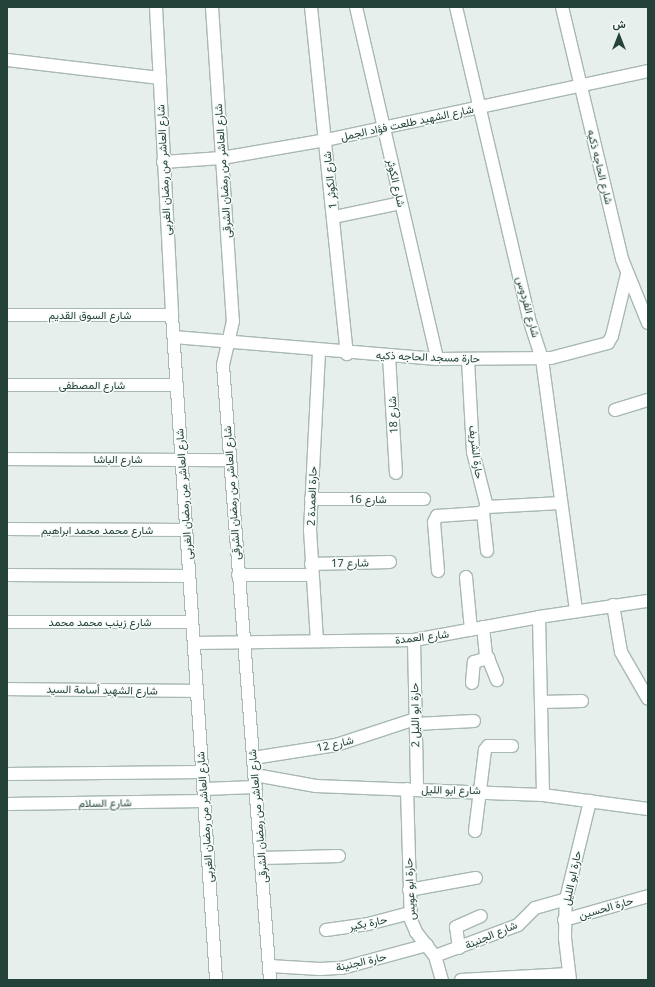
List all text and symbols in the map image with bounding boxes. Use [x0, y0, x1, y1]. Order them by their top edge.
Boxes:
north arrow [599, 16, 639, 56]
text: ش [612, 16, 626, 31]
street label: شارع الشهيد طلعت فؤاد الجمل [339, 102, 475, 144]
street label: شارع العاشر من رمضان الغربى [154, 104, 174, 236]
street label: شارع العاشر من رمضان الشرقى [212, 104, 234, 238]
street label: شارع الحاجه ذكيه [584, 128, 616, 206]
street label: شارع الكوثر 1 [320, 150, 340, 210]
street label: شارع الكوثر [384, 158, 408, 208]
street label: شارع الفردوس [514, 275, 542, 339]
street label: شارع السوق القديم [49, 308, 131, 322]
street label: حارة مسجد الحاجه ذكيه [376, 349, 480, 365]
street label: شارع المصطفى [59, 378, 125, 392]
street label: شارع 18 [385, 396, 401, 434]
street label: حارة الشريف [466, 424, 486, 480]
street label: شارع العاشر من رمضان الشرقى [221, 426, 243, 560]
street label: شارع العاشر من رمضان الغربى [173, 428, 195, 560]
street label: شارع الباشا [94, 452, 142, 466]
street label: حارة العمدة 2 [304, 466, 320, 526]
street label: شارع 16 [349, 492, 387, 506]
street label: شارع محمد محمد ابراهيم [41, 523, 153, 537]
street label: شارع 17 [331, 556, 369, 570]
street label: شارع زينب محمد محمد [49, 615, 151, 629]
street label: شارع العمدة [394, 627, 450, 647]
street label: شارع الشهيد أسامة السيد [46, 682, 158, 698]
street label: حارة ابو الليل 2 [408, 682, 422, 748]
street label: شارع 12 [315, 733, 355, 755]
street label: شارع العاشر من رمضان الشرقى [246, 748, 270, 884]
street label: شارع العاشر من رمضان الغربى [194, 751, 216, 883]
street label: شارع ابو الليل [421, 783, 481, 797]
street label: شارع السلام [78, 796, 132, 810]
street label: حارة ابو الليل [560, 849, 584, 907]
street label: حارة ابو عويس [402, 858, 418, 920]
street label: حارة الحسين [577, 894, 635, 922]
street label: حارة بكير [348, 913, 388, 933]
street label: شارع الجنينة [463, 918, 519, 952]
street label: حارة الجنينة [334, 950, 388, 974]

